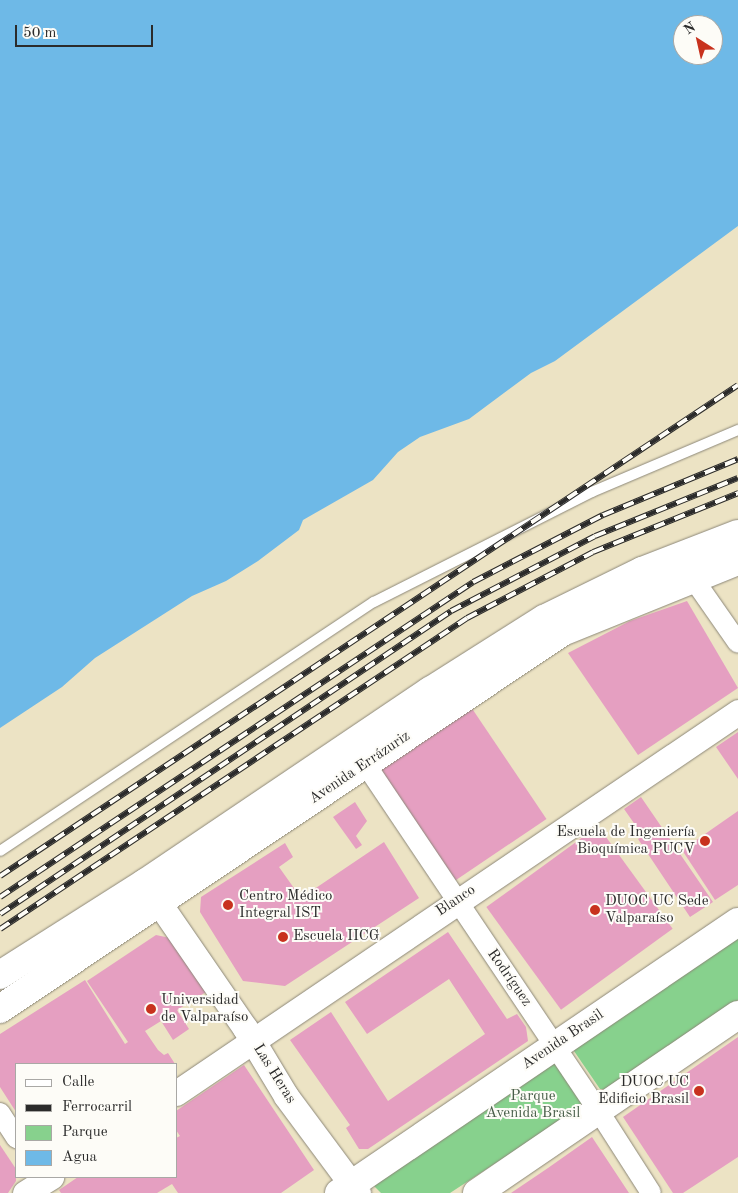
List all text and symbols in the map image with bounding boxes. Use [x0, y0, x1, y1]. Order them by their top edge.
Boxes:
scale bar [18, 15, 155, 47]
north arrow [673, 15, 723, 65]
text: N [682, 20, 698, 37]
text: 50 m [23, 26, 57, 41]
street label: Avenida Errázuriz [306, 728, 414, 808]
place label: Escuela de Ingeniería Bioquímica PUCV [556, 823, 695, 858]
marker: Escuela de Ingeniería Bioquímica PUCV [699, 835, 711, 847]
street label: Blanco [433, 881, 479, 921]
place label: Centro Médico Integral IST [239, 887, 332, 922]
place label: DUOC UC Sede Valparaíso [605, 892, 709, 927]
marker: Centro Médico Integral IST [221, 898, 235, 912]
marker: DUOC UC Sede Valparaíso [589, 904, 601, 916]
place label: Escuela IICG [293, 928, 380, 946]
marker: Escuela IICG [277, 931, 289, 943]
street label: Rodríguez [483, 946, 535, 1010]
place label: Universidad de Valparaíso [161, 991, 249, 1026]
marker: Universidad de Valparaíso [145, 1003, 157, 1015]
street label: Avenida Brasil [519, 1006, 607, 1074]
street label: Las Heras [249, 1041, 299, 1107]
legend [15, 1063, 178, 1178]
place label: DUOC UC Edificio Brasil [598, 1073, 689, 1108]
text: Calle [62, 1075, 94, 1090]
marker: DUOC UC Edificio Brasil [693, 1085, 705, 1097]
park label: Parque Avenida Brasil [486, 1087, 580, 1122]
text: Ferrocarril [62, 1100, 132, 1115]
text: Parque [62, 1125, 108, 1140]
text: Agua [62, 1150, 97, 1165]

